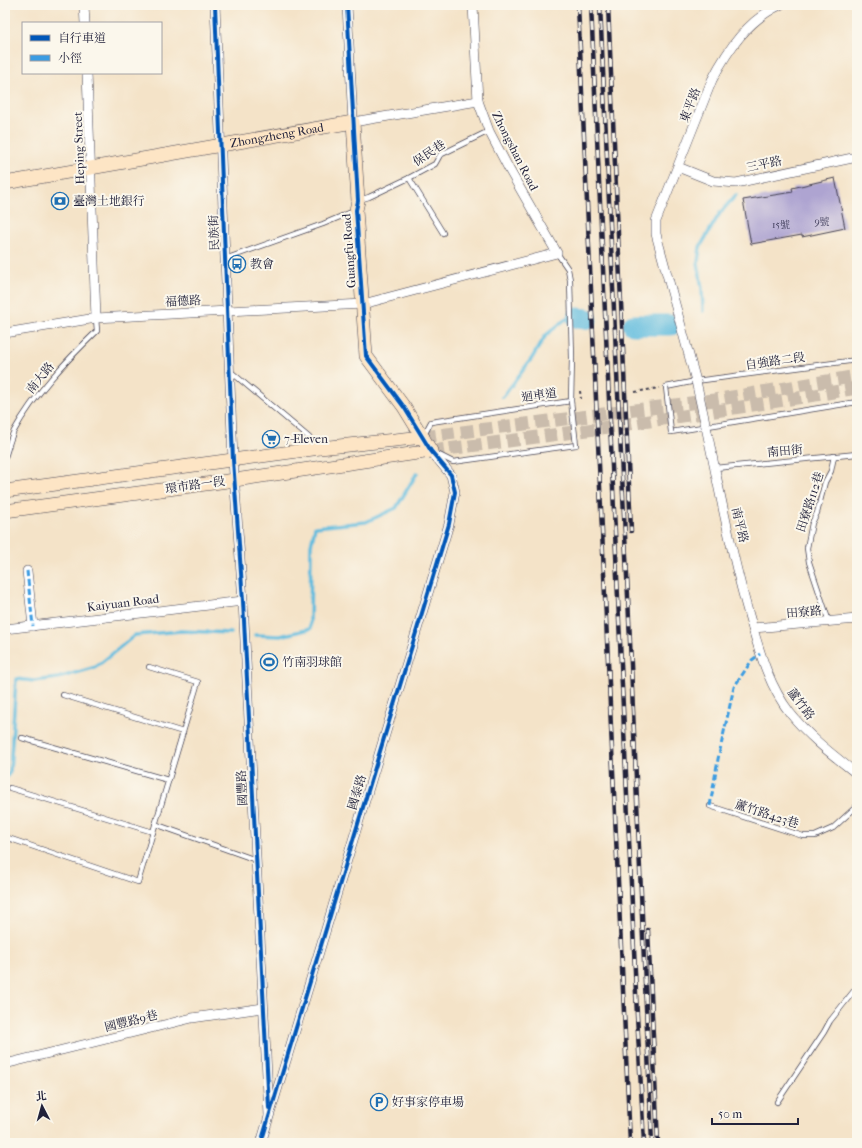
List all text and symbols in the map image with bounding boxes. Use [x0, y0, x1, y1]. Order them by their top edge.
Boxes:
legend [22, 22, 162, 74]
text: 自行車道 [58, 31, 106, 45]
text: 小徑 [58, 51, 82, 65]
street label: 東平路 [677, 86, 703, 124]
street label: Zhongshan Road [489, 109, 541, 193]
street label: Heping Street [71, 111, 87, 185]
street label: Zhongzheng Road [229, 120, 325, 150]
street label: 保民巷 [410, 137, 448, 169]
street label: 三平路 [745, 153, 783, 175]
bank icon: 臺灣土地銀行 [50, 191, 70, 211]
place label: 臺灣土地銀行 [73, 194, 145, 208]
street label: Guangfu Road [339, 213, 359, 289]
street label: 民族街 [206, 214, 222, 251]
house number: 9號 [814, 216, 830, 228]
house number: 15號 [772, 219, 790, 231]
bus stop icon: 教會 [227, 254, 247, 274]
place label: 教會 [250, 257, 274, 271]
street label: 福德路 [165, 293, 201, 309]
street label: 自強路二段 [744, 350, 806, 372]
street label: 南大路 [23, 360, 57, 396]
street label: 迴車道 [520, 386, 558, 404]
supermarket icon: 7-Eleven [261, 429, 281, 449]
place label: 7-Eleven [284, 432, 328, 446]
street label: 南田街 [766, 442, 805, 460]
street label: 田寮路112巷 [794, 470, 826, 534]
street label: 環市路一段 [164, 474, 226, 496]
street label: 南平路 [729, 506, 751, 544]
street label: Kaiyuan Road [86, 592, 160, 614]
street label: 田寮路 [785, 603, 823, 621]
sports icon: 竹南羽球館 [259, 652, 279, 672]
place label: 竹南羽球館 [282, 655, 342, 669]
street label: 蘆竹路 [785, 685, 817, 723]
street label: 國豐路 [234, 770, 250, 806]
street label: 國泰路 [345, 773, 369, 811]
street label: 蘆竹路423巷 [733, 797, 801, 831]
street label: 國豐路9巷 [103, 1008, 159, 1034]
north arrow [22, 1086, 62, 1126]
text: 北 [35, 1090, 47, 1104]
parking icon: 好事家停車場 [369, 1092, 389, 1112]
place label: 好事家停車場 [392, 1095, 464, 1109]
scale bar [712, 1100, 798, 1126]
text: 50 m [718, 1107, 742, 1121]

